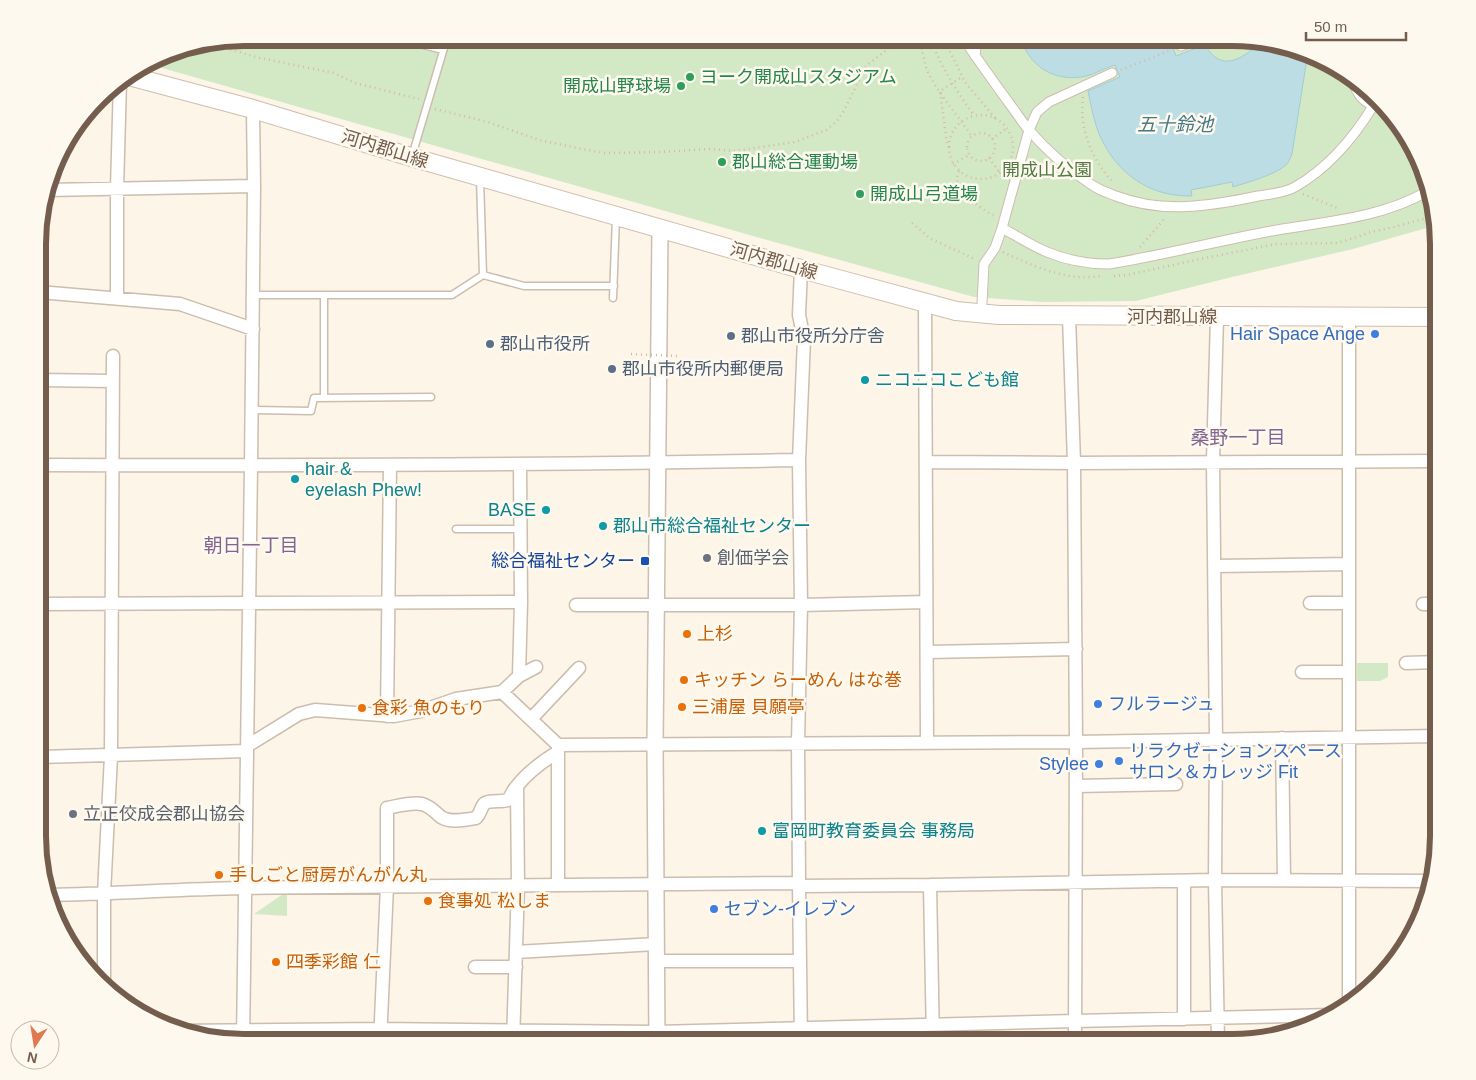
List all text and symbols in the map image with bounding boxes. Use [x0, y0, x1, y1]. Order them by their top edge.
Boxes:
scale bar [1306, 10, 1406, 42]
text: 50 m [1314, 18, 1347, 35]
place label: ヨーク開成山スタジアム [700, 67, 897, 87]
marker: ヨーク開成山スタジアム [684, 71, 696, 83]
place label: 開成山野球場 [563, 76, 671, 96]
marker: 開成山野球場 [675, 80, 687, 92]
water label: 五十鈴池 [1137, 114, 1215, 135]
street label: 河内郡山線 [339, 126, 431, 172]
place label: 郡山総合運動場 [732, 152, 858, 172]
marker: 郡山総合運動場 [716, 156, 728, 168]
park label: 開成山公園 [1002, 160, 1092, 180]
place label: 開成山弓道場 [870, 184, 978, 204]
marker: 開成山弓道場 [854, 188, 866, 200]
street label: 河内郡山線 [728, 239, 820, 283]
street label: 河内郡山線 [1127, 307, 1217, 327]
place label: Hair Space Ange [1230, 324, 1365, 344]
place label: 郡山市役所分庁舎 [741, 326, 885, 346]
marker: Hair Space Ange [1369, 328, 1381, 340]
marker: 郡山市役所分庁舎 [725, 330, 737, 342]
place label: 郡山市役所 [500, 334, 590, 354]
marker: 郡山市役所 [484, 338, 496, 350]
place label: 郡山市役所内郵便局 [622, 359, 784, 379]
marker: 郡山市役所内郵便局 [606, 363, 618, 375]
place label: ニコニコこども館 [875, 370, 1019, 390]
marker: ニコニコこども館 [859, 374, 871, 386]
district label: 桑野一丁目 [1190, 427, 1286, 448]
place label: hair & eyelash Phew! [305, 459, 422, 500]
marker: hair & eyelash Phew! [289, 473, 301, 485]
place label: BASE [488, 500, 536, 520]
marker: BASE [540, 504, 552, 516]
place label: 郡山市総合福祉センター [613, 516, 811, 536]
marker: 郡山市総合福祉センター [597, 520, 609, 532]
district label: 朝日一丁目 [203, 535, 299, 556]
place label: 創価学会 [717, 548, 789, 568]
place label: 総合福祉センター [491, 551, 635, 571]
marker: 創価学会 [701, 552, 713, 564]
marker: 総合福祉センター [639, 555, 651, 567]
place label: 上杉 [697, 624, 733, 644]
marker: 上杉 [681, 628, 693, 640]
place label: キッチン らーめん はな巻 [694, 670, 902, 690]
marker: キッチン らーめん はな巻 [678, 674, 690, 686]
place label: フルラージュ [1108, 694, 1214, 714]
place label: 三浦屋 貝願亭 [692, 697, 805, 717]
place label: 食彩 魚のもり [372, 698, 485, 718]
marker: フルラージュ [1092, 698, 1104, 710]
marker: 三浦屋 貝願亭 [676, 701, 688, 713]
marker: 食彩 魚のもり [356, 702, 368, 714]
place label: リラクゼーションスペース サロン＆カレッジ Fit [1129, 741, 1342, 782]
place label: Stylee [1039, 754, 1089, 774]
marker: リラクゼーションスペース サロン＆カレッジ Fit [1113, 755, 1125, 767]
marker: Stylee [1093, 758, 1105, 770]
place label: 立正佼成会郡山協会 [83, 804, 245, 824]
marker: 立正佼成会郡山協会 [67, 808, 79, 820]
place label: 富岡町教育委員会 事務局 [772, 821, 975, 841]
marker: 富岡町教育委員会 事務局 [756, 825, 768, 837]
place label: 手しごと厨房がんがん丸 [229, 865, 427, 885]
marker: 手しごと厨房がんがん丸 [213, 869, 225, 881]
place label: 食事処 松しま [438, 891, 551, 911]
marker: 食事処 松しま [422, 895, 434, 907]
place label: セブン-イレブン [724, 899, 856, 919]
marker: セブン-イレブン [708, 903, 720, 915]
place label: 四季彩館 仁 [286, 952, 381, 972]
marker: 四季彩館 仁 [270, 956, 282, 968]
north arrow [10, 1020, 60, 1070]
text: N [26, 1049, 39, 1067]

